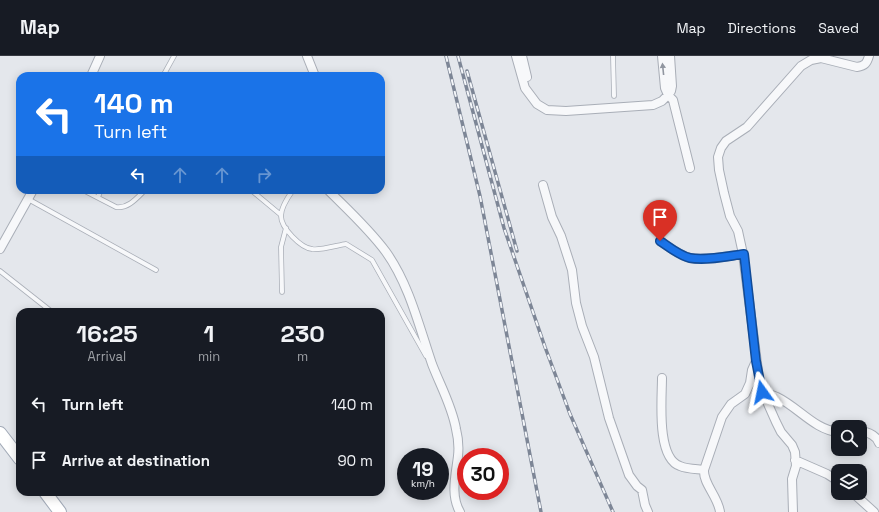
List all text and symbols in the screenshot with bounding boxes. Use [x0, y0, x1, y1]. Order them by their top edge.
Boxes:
text: Map [20, 15, 60, 40]
text: Map [676, 19, 706, 37]
text: Directions [728, 19, 796, 37]
text: Saved [818, 19, 859, 37]
one-way arrow [660, 63, 666, 75]
text: 140 m [94, 85, 174, 121]
icon: left [28, 88, 80, 140]
text: Turn left [94, 120, 167, 143]
icon: left [127, 164, 149, 186]
icon: ahead [169, 164, 191, 186]
icon: ahead [211, 164, 233, 186]
icon: right [253, 164, 275, 186]
pin [643, 200, 677, 241]
icon: arrive [649, 206, 671, 228]
text: 16:25 [76, 318, 138, 349]
text: 1 [204, 318, 214, 349]
text: 230 [280, 318, 325, 349]
text: Arrival [88, 348, 126, 365]
text: min [198, 348, 220, 365]
text: m [297, 348, 308, 365]
position arrow [741, 371, 783, 413]
icon: left [28, 393, 50, 415]
text: Turn left [62, 395, 124, 414]
text: 140 m [331, 395, 373, 414]
map controls [831, 420, 867, 500]
button: search [831, 420, 867, 456]
speed limit sign: 30 [457, 448, 509, 500]
icon: arrive [28, 449, 50, 471]
text: Arrive at destination [62, 451, 210, 470]
text: 90 m [337, 451, 373, 470]
text: 19 [412, 456, 434, 482]
button: layers [831, 464, 867, 500]
text: km/h [411, 477, 435, 490]

